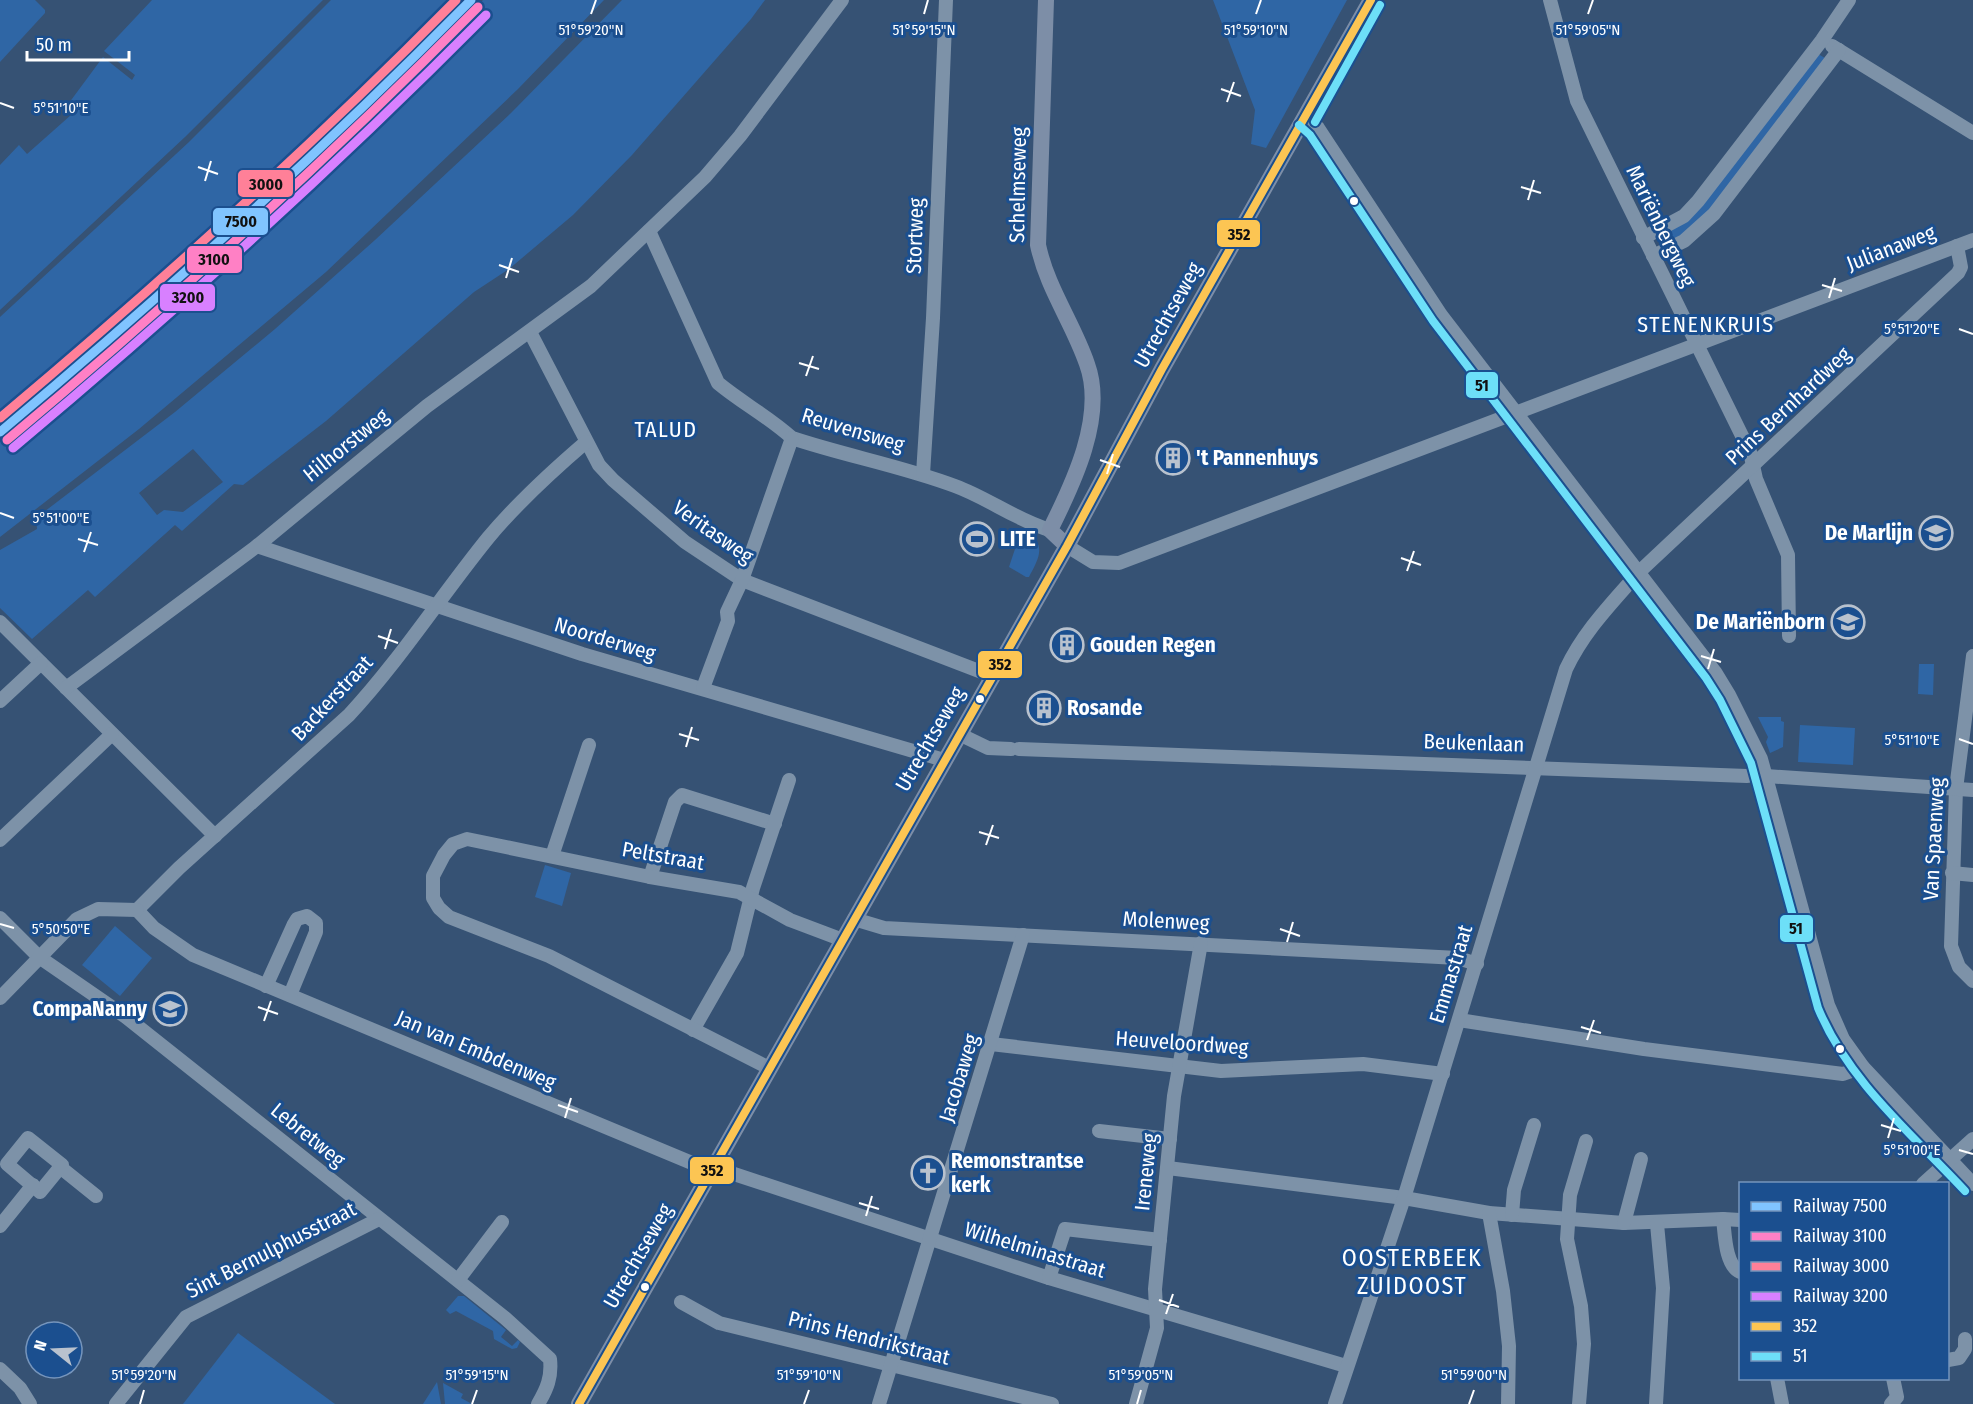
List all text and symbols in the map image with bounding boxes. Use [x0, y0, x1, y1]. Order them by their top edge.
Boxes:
text: 51°59'20"N [558, 21, 624, 39]
text: 51°59'15"N [892, 21, 956, 39]
text: 51°59'10"N [1224, 21, 1288, 39]
text: 51°59'05"N [1556, 21, 1620, 39]
scale bar [27, 24, 129, 62]
text: 50 m [36, 34, 72, 56]
text: 5°51'10"E [33, 99, 89, 117]
street label: Schelmseweg [1004, 127, 1032, 243]
street label: Mariënbergweg [1620, 161, 1702, 291]
line badge: 3000 [237, 169, 294, 198]
text: 3000 [248, 175, 283, 194]
unlabelled marker [1348, 195, 1360, 207]
street label: Stortweg [901, 197, 929, 275]
line badge: 7500 [212, 207, 269, 236]
text: 7500 [225, 212, 257, 231]
line badge: 352 [1216, 219, 1261, 248]
street label: Julianaweg [1843, 219, 1939, 277]
text: 352 [1227, 225, 1251, 244]
line badge: 3100 [186, 245, 243, 274]
text: 3100 [197, 250, 230, 269]
street label: Utrechtseweg [1128, 258, 1208, 372]
line badge: 3200 [159, 283, 216, 312]
text: 3200 [171, 288, 204, 307]
district label: STENENKRUIS [1637, 311, 1775, 338]
text: 5°51'20"E [1884, 320, 1940, 338]
street label: Prins Bernhardweg [1720, 341, 1856, 471]
line badge: 51 [1465, 371, 1499, 399]
text: 51 [1475, 376, 1489, 395]
street label: Reuvensweg [799, 402, 908, 458]
street label: Hilhorstweg [298, 403, 394, 487]
district label: TALUD [634, 416, 698, 443]
building icon: 't Pannenhuys [1155, 440, 1191, 476]
place label: 't Pannenhuys [1196, 445, 1318, 471]
street label: Veritasweg [668, 495, 759, 569]
text: 5°51'00"E [33, 509, 89, 527]
school or university icon: De Marlijn [1918, 515, 1954, 551]
place label: De Marlijn [1825, 520, 1913, 546]
sports icon: LITE [959, 521, 995, 557]
place label: LITE [1000, 526, 1036, 552]
school or university icon: De Mariënborn [1830, 604, 1866, 640]
place label: De Mariënborn [1696, 609, 1825, 635]
street label: Noorderweg [551, 611, 659, 667]
building icon: Gouden Regen [1049, 627, 1085, 663]
place label: Gouden Regen [1090, 632, 1216, 658]
street label: Backerstraat [286, 650, 378, 746]
line badge: 352 [977, 650, 1023, 679]
text: 352 [988, 655, 1012, 674]
street label: Utrechtseweg [890, 682, 970, 796]
building icon: Rosande [1026, 690, 1062, 726]
unlabelled marker [974, 693, 986, 705]
place label: Rosande [1067, 695, 1143, 721]
street label: Beukenlaan [1423, 728, 1525, 758]
text: 5°51'10"E [1884, 731, 1940, 749]
street label: Van Spaenweg [1918, 777, 1950, 901]
street label: Peltstraat [620, 836, 706, 876]
street label: Molenweg [1122, 906, 1210, 936]
line badge: 51 [1779, 914, 1814, 943]
text: 51 [1789, 919, 1803, 938]
text: 5°50'50"E [32, 920, 90, 938]
street label: Emmastraat [1424, 921, 1478, 1027]
school or university icon: CompaNanny [152, 991, 188, 1027]
place label: CompaNanny [33, 996, 148, 1022]
street label: Jan van Embdenweg [392, 1005, 560, 1095]
street label: Heuveloordweg [1115, 1025, 1249, 1061]
street label: Jacobaweg [933, 1031, 985, 1125]
unlabelled marker [1834, 1043, 1846, 1055]
street label: Lebretweg [265, 1097, 351, 1173]
street label: Ireneweg [1129, 1132, 1163, 1212]
text: 5°51'00"E [1884, 1141, 1940, 1159]
place label: Remonstrantse kerk [951, 1148, 1084, 1198]
church icon: Remonstrantse kerk [910, 1155, 946, 1191]
line badge: 352 [689, 1156, 735, 1185]
text: 352 [700, 1161, 724, 1180]
legend [1739, 1182, 1949, 1380]
text: Railway 7500 [1793, 1195, 1887, 1217]
street label: Sint Bernulphusstraat [182, 1196, 360, 1304]
street label: Utrechtseweg [598, 1199, 678, 1313]
street label: Wilhelminastraat [961, 1216, 1109, 1284]
text: Railway 3100 [1793, 1225, 1887, 1247]
district label: OOSTERBEEK ZUIDOOST [1342, 1244, 1482, 1300]
text: Railway 3000 [1793, 1255, 1889, 1277]
unlabelled marker [639, 1281, 651, 1293]
text: Railway 3200 [1793, 1285, 1888, 1307]
street label: Prins Hendrikstraat [785, 1305, 953, 1371]
text: 352 [1793, 1315, 1817, 1337]
north arrow [24, 1320, 84, 1380]
text: N [30, 1338, 51, 1353]
text: 51 [1793, 1345, 1807, 1367]
text: 51°59'20"N [111, 1366, 177, 1384]
text: 51°59'15"N [445, 1366, 509, 1384]
text: 51°59'10"N [777, 1366, 841, 1384]
text: 51°59'05"N [1109, 1366, 1173, 1384]
text: 51°59'00"N [1441, 1366, 1507, 1384]

